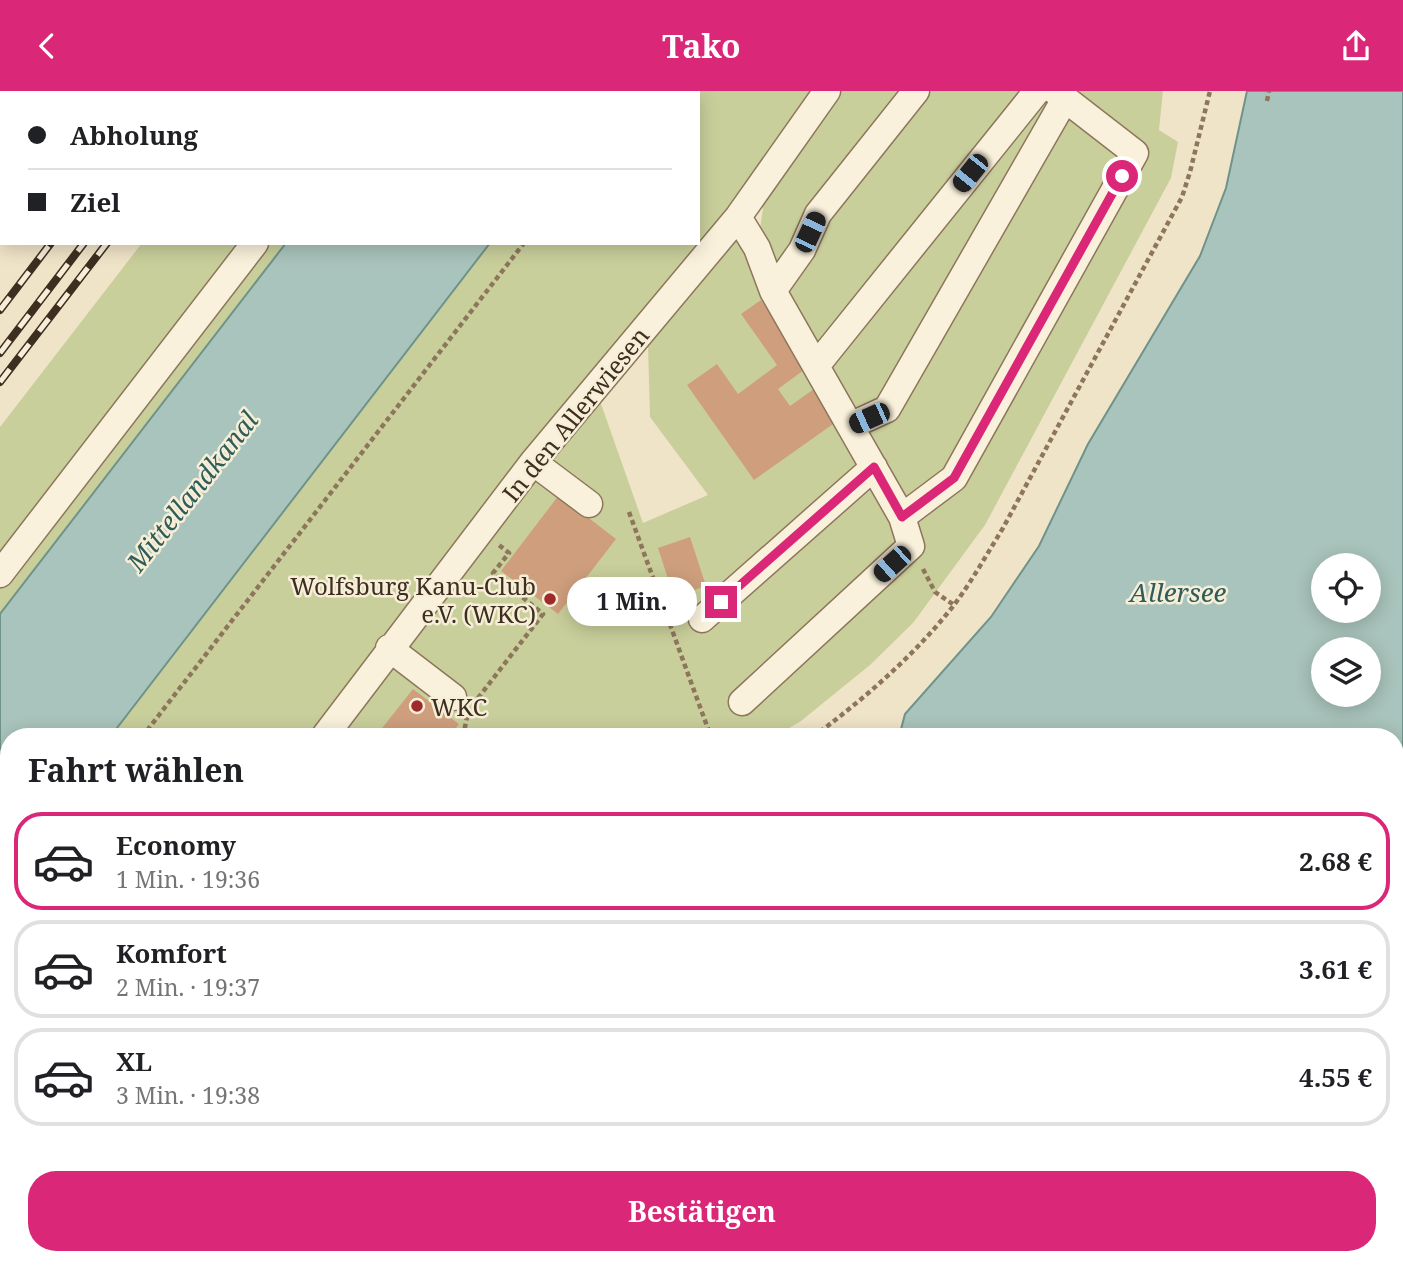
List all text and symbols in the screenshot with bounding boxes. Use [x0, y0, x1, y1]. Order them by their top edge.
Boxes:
text: Tako [662, 24, 741, 67]
icon: back [28, 27, 66, 65]
icon: share [1337, 27, 1375, 65]
text: Abholung [70, 117, 198, 153]
car [949, 150, 992, 196]
route start [1106, 160, 1138, 192]
text: Ziel [70, 184, 121, 220]
car [792, 209, 829, 255]
street label: In den Allerwiesen [494, 320, 656, 508]
car [846, 400, 893, 436]
water label: Mittellandkanal [117, 403, 266, 579]
car [870, 542, 915, 586]
map controls [1311, 553, 1381, 707]
button: locate [1311, 553, 1381, 623]
place label: Wolfsburg Kanu-Club e.V. (WKC) [290, 569, 536, 630]
water label: Allersee [1128, 574, 1227, 610]
callout: 1 Min. [567, 577, 696, 627]
text: 1 Min. [596, 585, 668, 617]
route end [705, 586, 737, 618]
marker: Wolfsburg Kanu-Club e.V. (WKC) [542, 591, 558, 607]
button: layers [1311, 637, 1381, 707]
place label: WKC [431, 690, 487, 723]
marker: WKC [409, 698, 425, 714]
text: Fahrt wählen [28, 748, 244, 791]
text: Economy [116, 827, 236, 863]
icon: car [32, 830, 95, 893]
text: 2.68 € [1299, 843, 1372, 879]
text: 1 Min. · 19:36 [116, 863, 260, 895]
text: Komfort [116, 935, 227, 971]
icon: car [32, 938, 95, 1001]
text: 3.61 € [1299, 951, 1372, 987]
text: 2 Min. · 19:37 [116, 971, 260, 1003]
text: XL [116, 1043, 152, 1079]
icon: car [32, 1046, 95, 1109]
text: 4.55 € [1299, 1059, 1372, 1095]
text: 3 Min. · 19:38 [116, 1079, 260, 1111]
button: Bestätigen [28, 1171, 1376, 1251]

